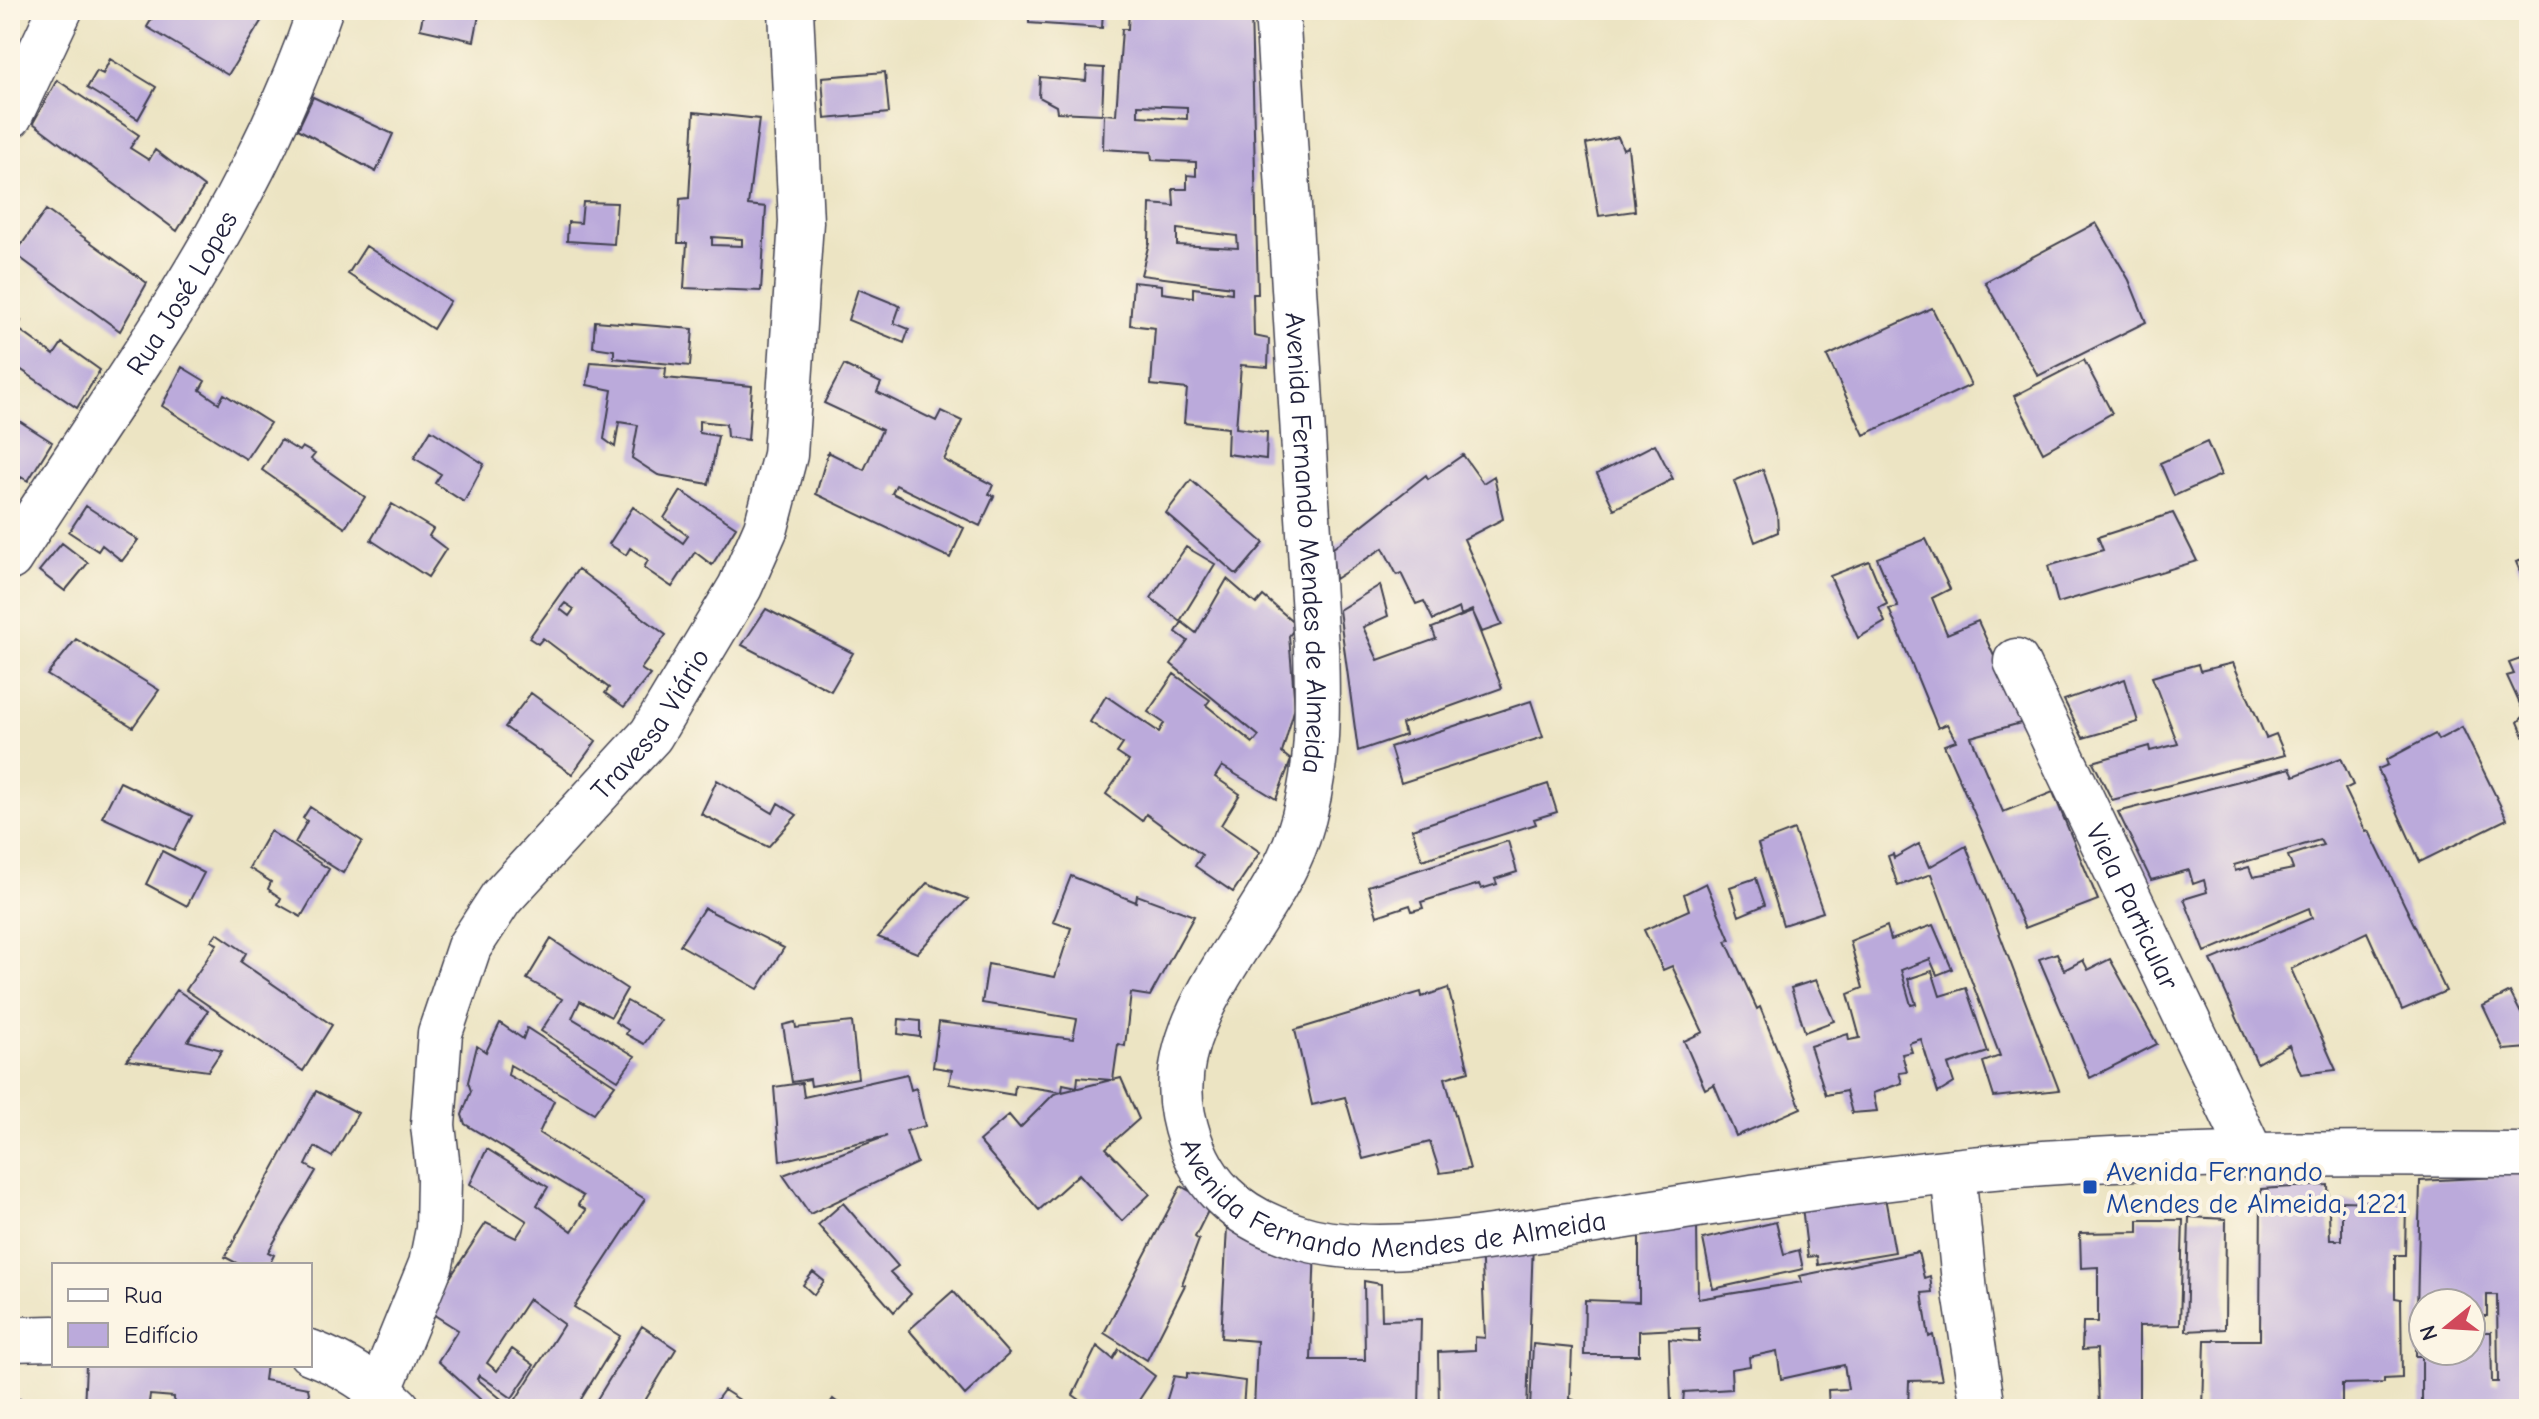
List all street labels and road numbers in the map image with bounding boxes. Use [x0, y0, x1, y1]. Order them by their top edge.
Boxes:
street label: Rua José Lopes [120, 206, 244, 381]
street label: Avenida Fernando Mendes de Almeida [1279, 311, 1332, 776]
street label: Travessa Viário [585, 643, 716, 807]
street label: Viela Particular [2079, 819, 2185, 995]
street label: Avenida Fernando Mendes de Almeida [1174, 1134, 1608, 1264]

